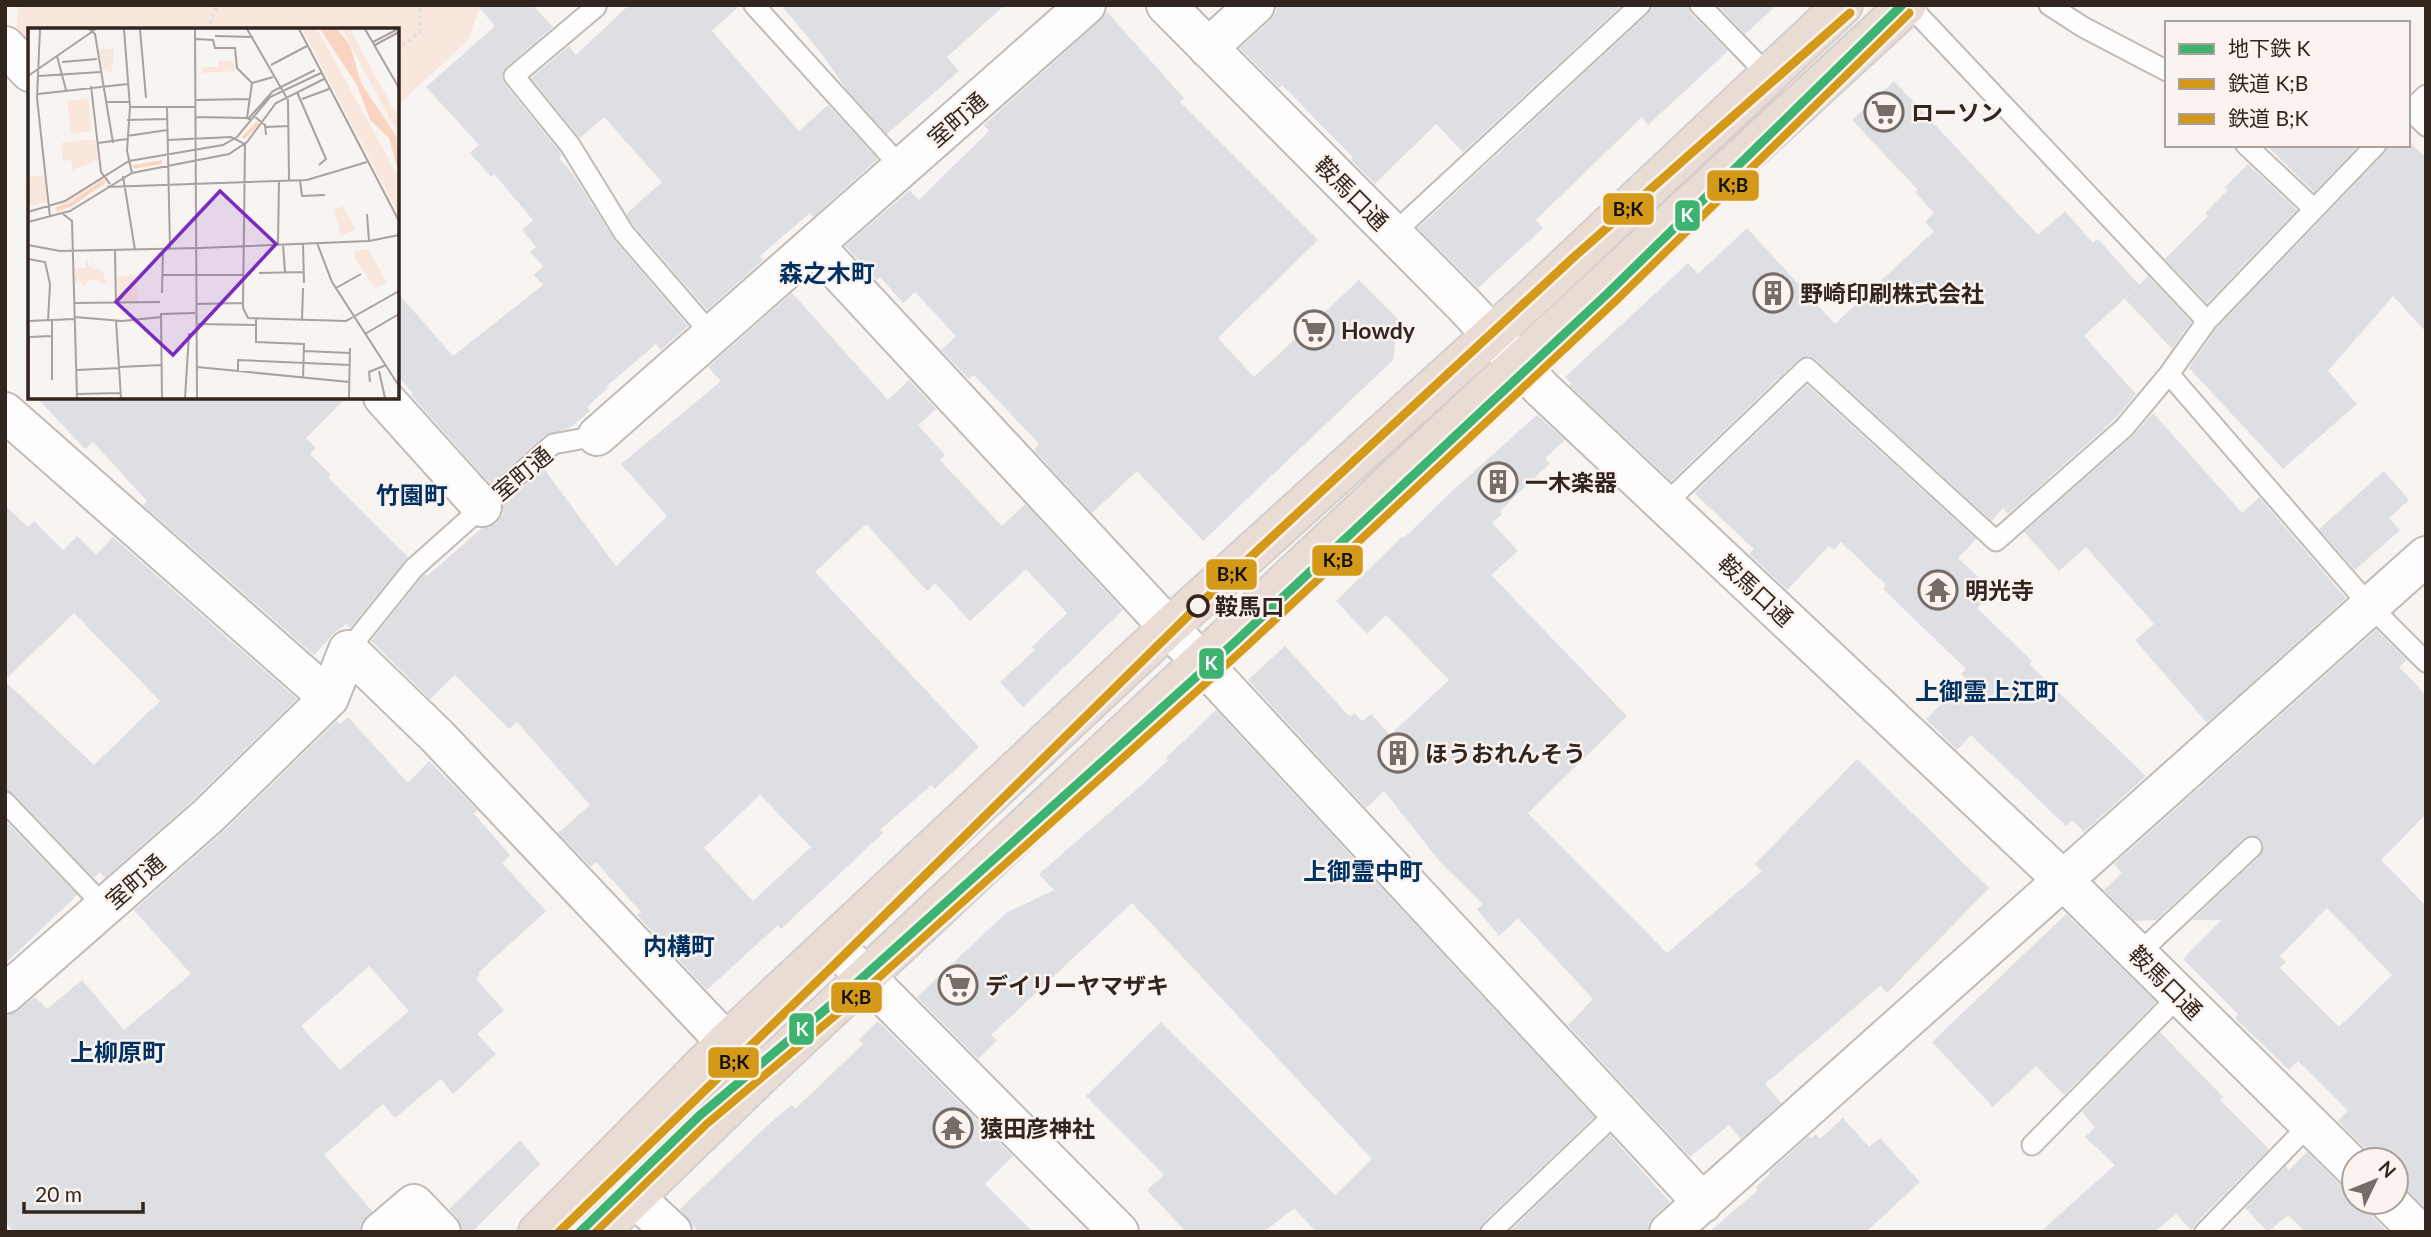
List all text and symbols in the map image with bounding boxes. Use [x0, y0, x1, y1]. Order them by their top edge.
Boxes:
legend [2165, 21, 2410, 147]
inset map [28, 28, 399, 399]
text: 地下鉄 K [2228, 35, 2310, 60]
text: 鉄道 K;B [2228, 70, 2308, 95]
street label: 室町通 [922, 86, 992, 152]
supermarket icon: ローソン [1863, 91, 1905, 133]
place label: ローソン [1911, 98, 2003, 126]
text: 鉄道 B;K [2228, 105, 2308, 130]
street label: 鞍馬口通 [1310, 151, 1394, 235]
line badge: K;B [1706, 169, 1760, 202]
text: K;B [1718, 173, 1748, 196]
line badge: B;K [1602, 192, 1655, 226]
text: B;K [1613, 197, 1644, 220]
line badge: K [1674, 199, 1701, 232]
text: K [1680, 203, 1694, 226]
district label: 森之木町 [779, 258, 875, 287]
building icon: 野崎印刷株式会社 [1752, 272, 1794, 314]
place label: 野崎印刷株式会社 [1800, 279, 1984, 307]
supermarket icon: Howdy [1293, 309, 1335, 351]
place label: Howdy [1341, 316, 1416, 344]
street label: 室町通 [487, 440, 557, 506]
building icon: 一木楽器 [1477, 461, 1519, 503]
place label: 一木楽器 [1525, 468, 1617, 496]
district label: 竹園町 [376, 480, 448, 509]
line badge: K;B [1311, 544, 1364, 577]
text: K;B [1323, 548, 1353, 571]
street label: 鞍馬口通 [1713, 548, 1799, 632]
line badge: B;K [1205, 558, 1258, 591]
text: B;K [1217, 562, 1248, 585]
temple icon: 明光寺 [1917, 569, 1959, 611]
place label: 明光寺 [1965, 576, 2034, 604]
place label: 鞍馬口 [1215, 592, 1284, 620]
marker: 鞍馬口 [1187, 595, 1209, 617]
line badge: K [1198, 647, 1225, 680]
text: K [1204, 651, 1218, 674]
district label: 上御霊上江町 [1915, 676, 2059, 705]
building icon: ほうおれんそう [1377, 732, 1419, 774]
place label: ほうおれんそう [1425, 739, 1586, 767]
street label: 室町通 [100, 848, 170, 914]
district label: 上御霊中町 [1303, 856, 1423, 885]
district label: 内構町 [643, 931, 715, 960]
street label: 鞍馬口通 [2124, 940, 2208, 1024]
supermarket icon: デイリーヤマザキ [937, 964, 979, 1006]
place label: デイリーヤマザキ [985, 971, 1169, 999]
line badge: K;B [830, 981, 883, 1014]
text: K;B [841, 985, 871, 1008]
line badge: K [788, 1012, 815, 1046]
text: K [795, 1017, 809, 1040]
district label: 上柳原町 [70, 1037, 166, 1066]
line badge: B;K [707, 1046, 760, 1079]
text: B;K [719, 1050, 750, 1073]
temple icon: 猿田彦神社 [932, 1107, 974, 1149]
place label: 猿田彦神社 [980, 1114, 1095, 1142]
north arrow [2340, 1146, 2410, 1216]
text: N [2374, 1156, 2401, 1182]
scale bar [24, 1170, 144, 1214]
text: 20 m [35, 1181, 82, 1206]

